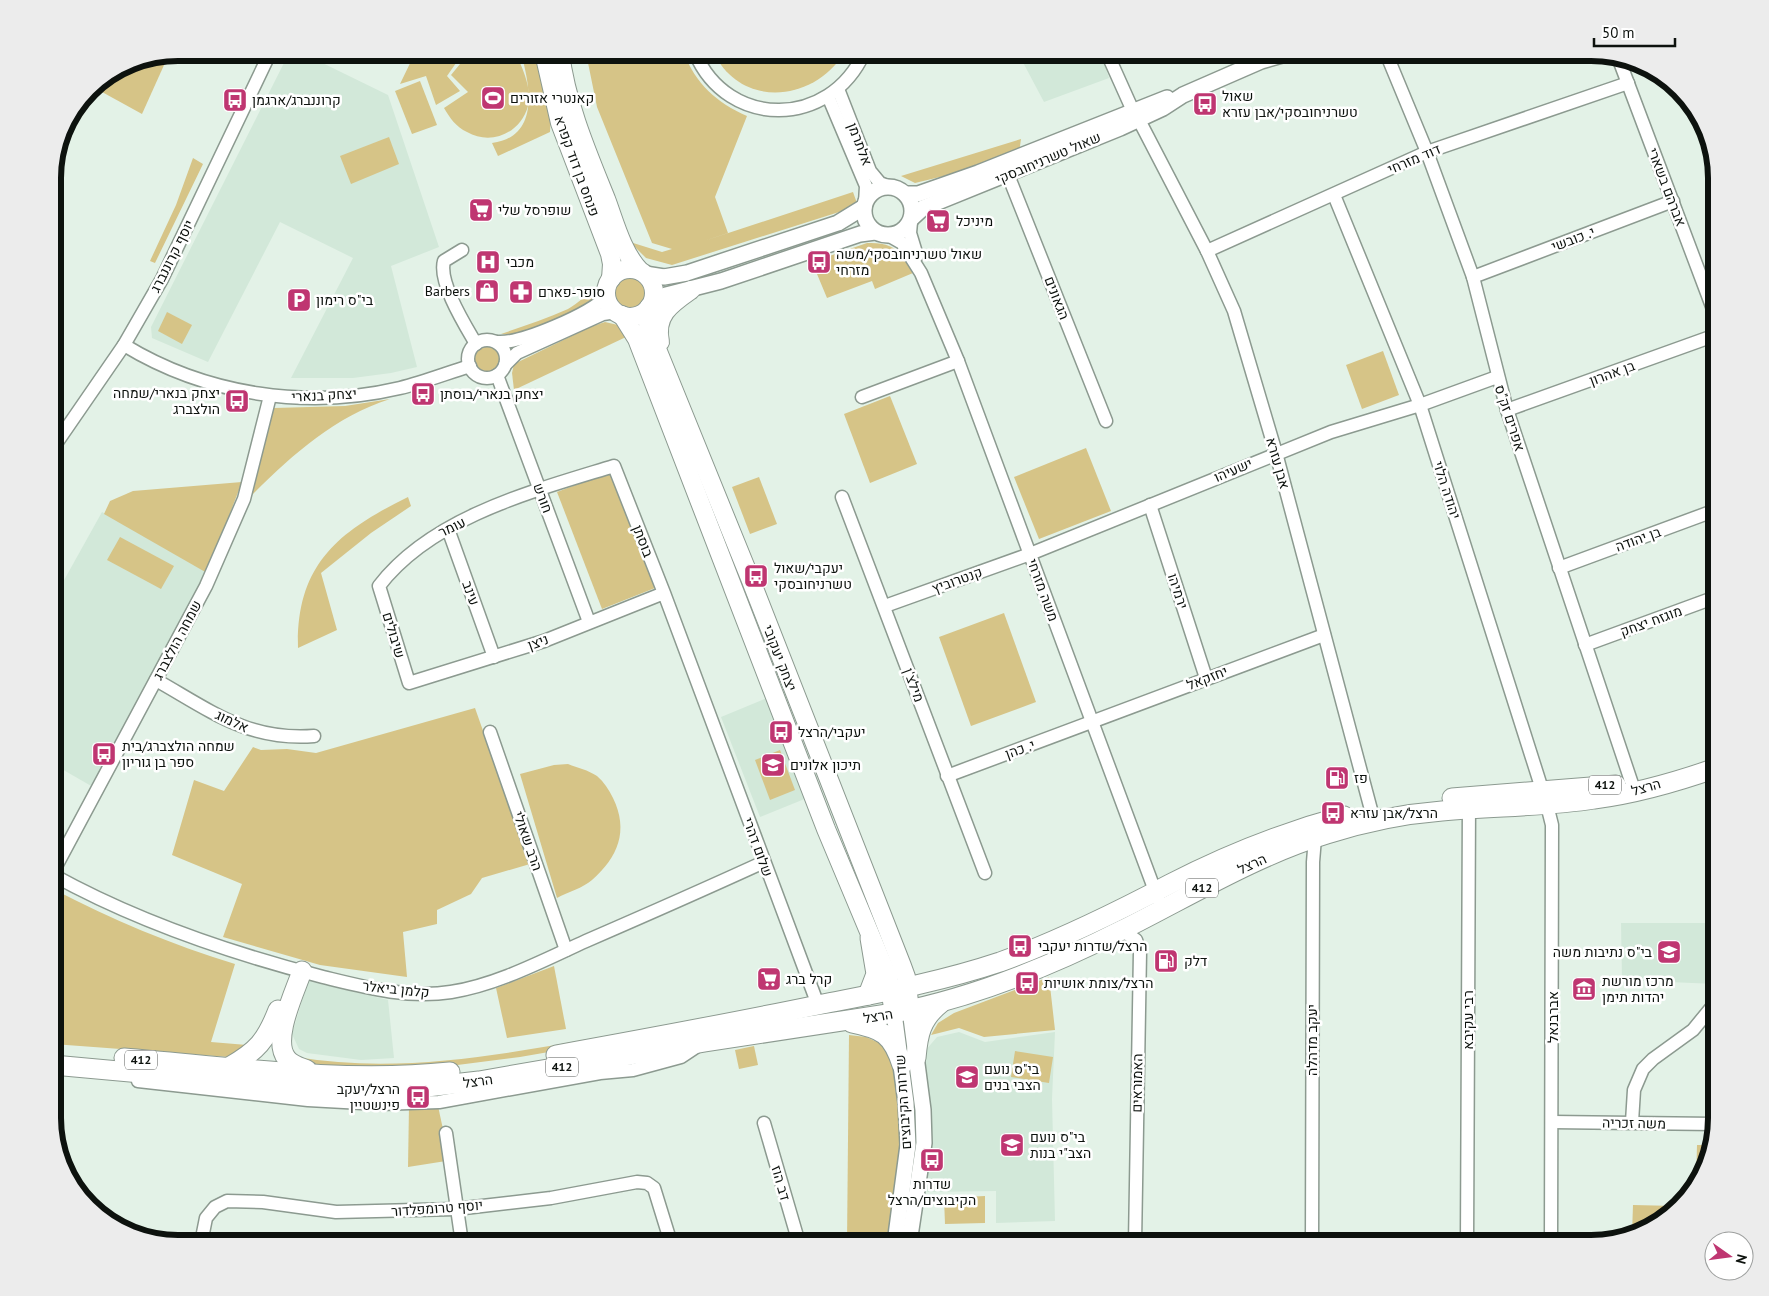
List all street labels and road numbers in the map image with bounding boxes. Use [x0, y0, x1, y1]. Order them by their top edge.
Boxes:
street label: פנחס בן דוד קפרא [550, 113, 604, 219]
street label: אלתרמן [844, 120, 876, 168]
street label: שאול טשרניחובסקי [993, 128, 1103, 188]
street label: דוד מזרחי [1385, 140, 1443, 178]
street label: אברהם בשארי [1644, 145, 1690, 229]
street label: יוסף קרוננברג [146, 217, 198, 295]
street label: י. כובשי [1549, 223, 1597, 255]
street label: הגאונים [1041, 274, 1073, 322]
street label: בן אהרון [1587, 356, 1638, 390]
street label: אפרים זק"ס [1491, 383, 1529, 453]
street label: יצחק בנארי [291, 384, 357, 406]
street label: אבן עזרא [1262, 435, 1294, 491]
street label: ישעיהו [1211, 454, 1255, 486]
street label: יהודה הלוי [1429, 459, 1465, 521]
street label: חורש [529, 481, 557, 515]
street label: עומר [435, 513, 469, 541]
street label: בוסתן [628, 522, 658, 560]
street label: בן יהודה [1613, 522, 1664, 556]
street label: משה מזרחי [1023, 556, 1063, 624]
street label: קנטרוביץ [929, 563, 985, 597]
street label: ירמיהו [1164, 571, 1192, 611]
street label: עינב [458, 578, 484, 608]
street label: שמחה הולצברג [149, 597, 205, 683]
street label: מוגזח יצחק [1618, 601, 1684, 641]
street label: שיבולים [378, 610, 410, 660]
street label: יצחק יעקובי [759, 622, 801, 694]
street label: ניצן [525, 630, 551, 654]
street label: יחזקאל [1184, 662, 1230, 694]
street label: מילצ'ן [900, 665, 928, 705]
street label: אלמוג [213, 706, 251, 736]
street label: י. כהן [1003, 735, 1037, 763]
street label: הרצל [1629, 774, 1663, 800]
road number: 412 [1589, 776, 1621, 794]
street label: הרב שאולי [509, 809, 547, 873]
street label: שלום דהרי [739, 815, 777, 879]
street label: הרצל [1235, 850, 1269, 878]
road number: 412 [1186, 878, 1218, 898]
street label: קלמן ביאלר [362, 977, 430, 1001]
street label: רבי עקיבא [1459, 990, 1477, 1050]
street label: אברבנאל [1544, 991, 1562, 1043]
street label: יעקב מדהלה [1303, 1004, 1321, 1076]
street label: הרצל [862, 1005, 894, 1027]
road number: 412 [125, 1050, 157, 1070]
street label: האמוראים [1127, 1053, 1147, 1113]
street label: שדרות הקיבוצים [891, 1054, 915, 1150]
road number: 412 [546, 1058, 578, 1076]
street label: הרצל [462, 1070, 494, 1092]
street label: משה זכריה [1602, 1113, 1666, 1133]
street label: דב הוז [767, 1163, 795, 1203]
street label: יוסף טרומפלדור [390, 1196, 484, 1220]

